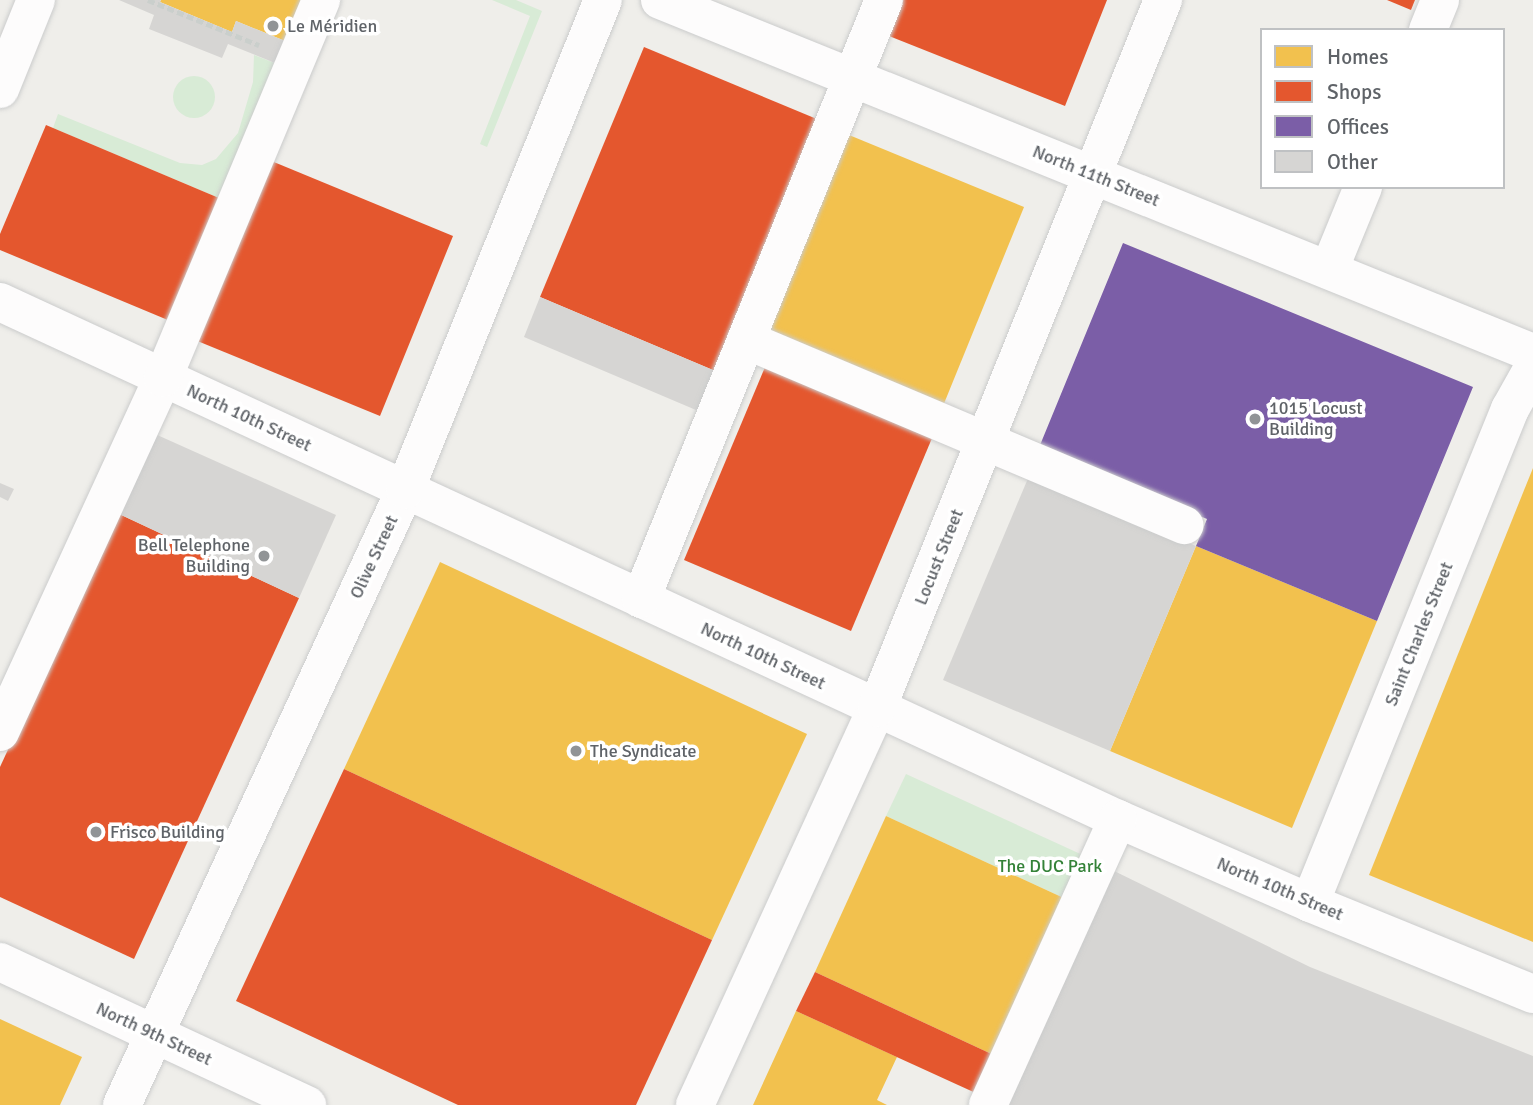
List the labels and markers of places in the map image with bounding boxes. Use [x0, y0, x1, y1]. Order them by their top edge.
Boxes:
place label: Le Méridien [287, 15, 377, 37]
marker: Le Méridien [265, 18, 281, 34]
place label: 1015 Locust Building [1269, 398, 1363, 440]
marker: 1015 Locust Building [1247, 411, 1263, 427]
place label: Bell Telephone Building [138, 535, 250, 578]
marker: Bell Telephone Building [256, 548, 272, 564]
place label: The Syndicate [590, 740, 696, 762]
marker: The Syndicate [568, 743, 584, 759]
place label: Frisco Building [110, 821, 225, 843]
marker: Frisco Building [88, 824, 104, 840]

